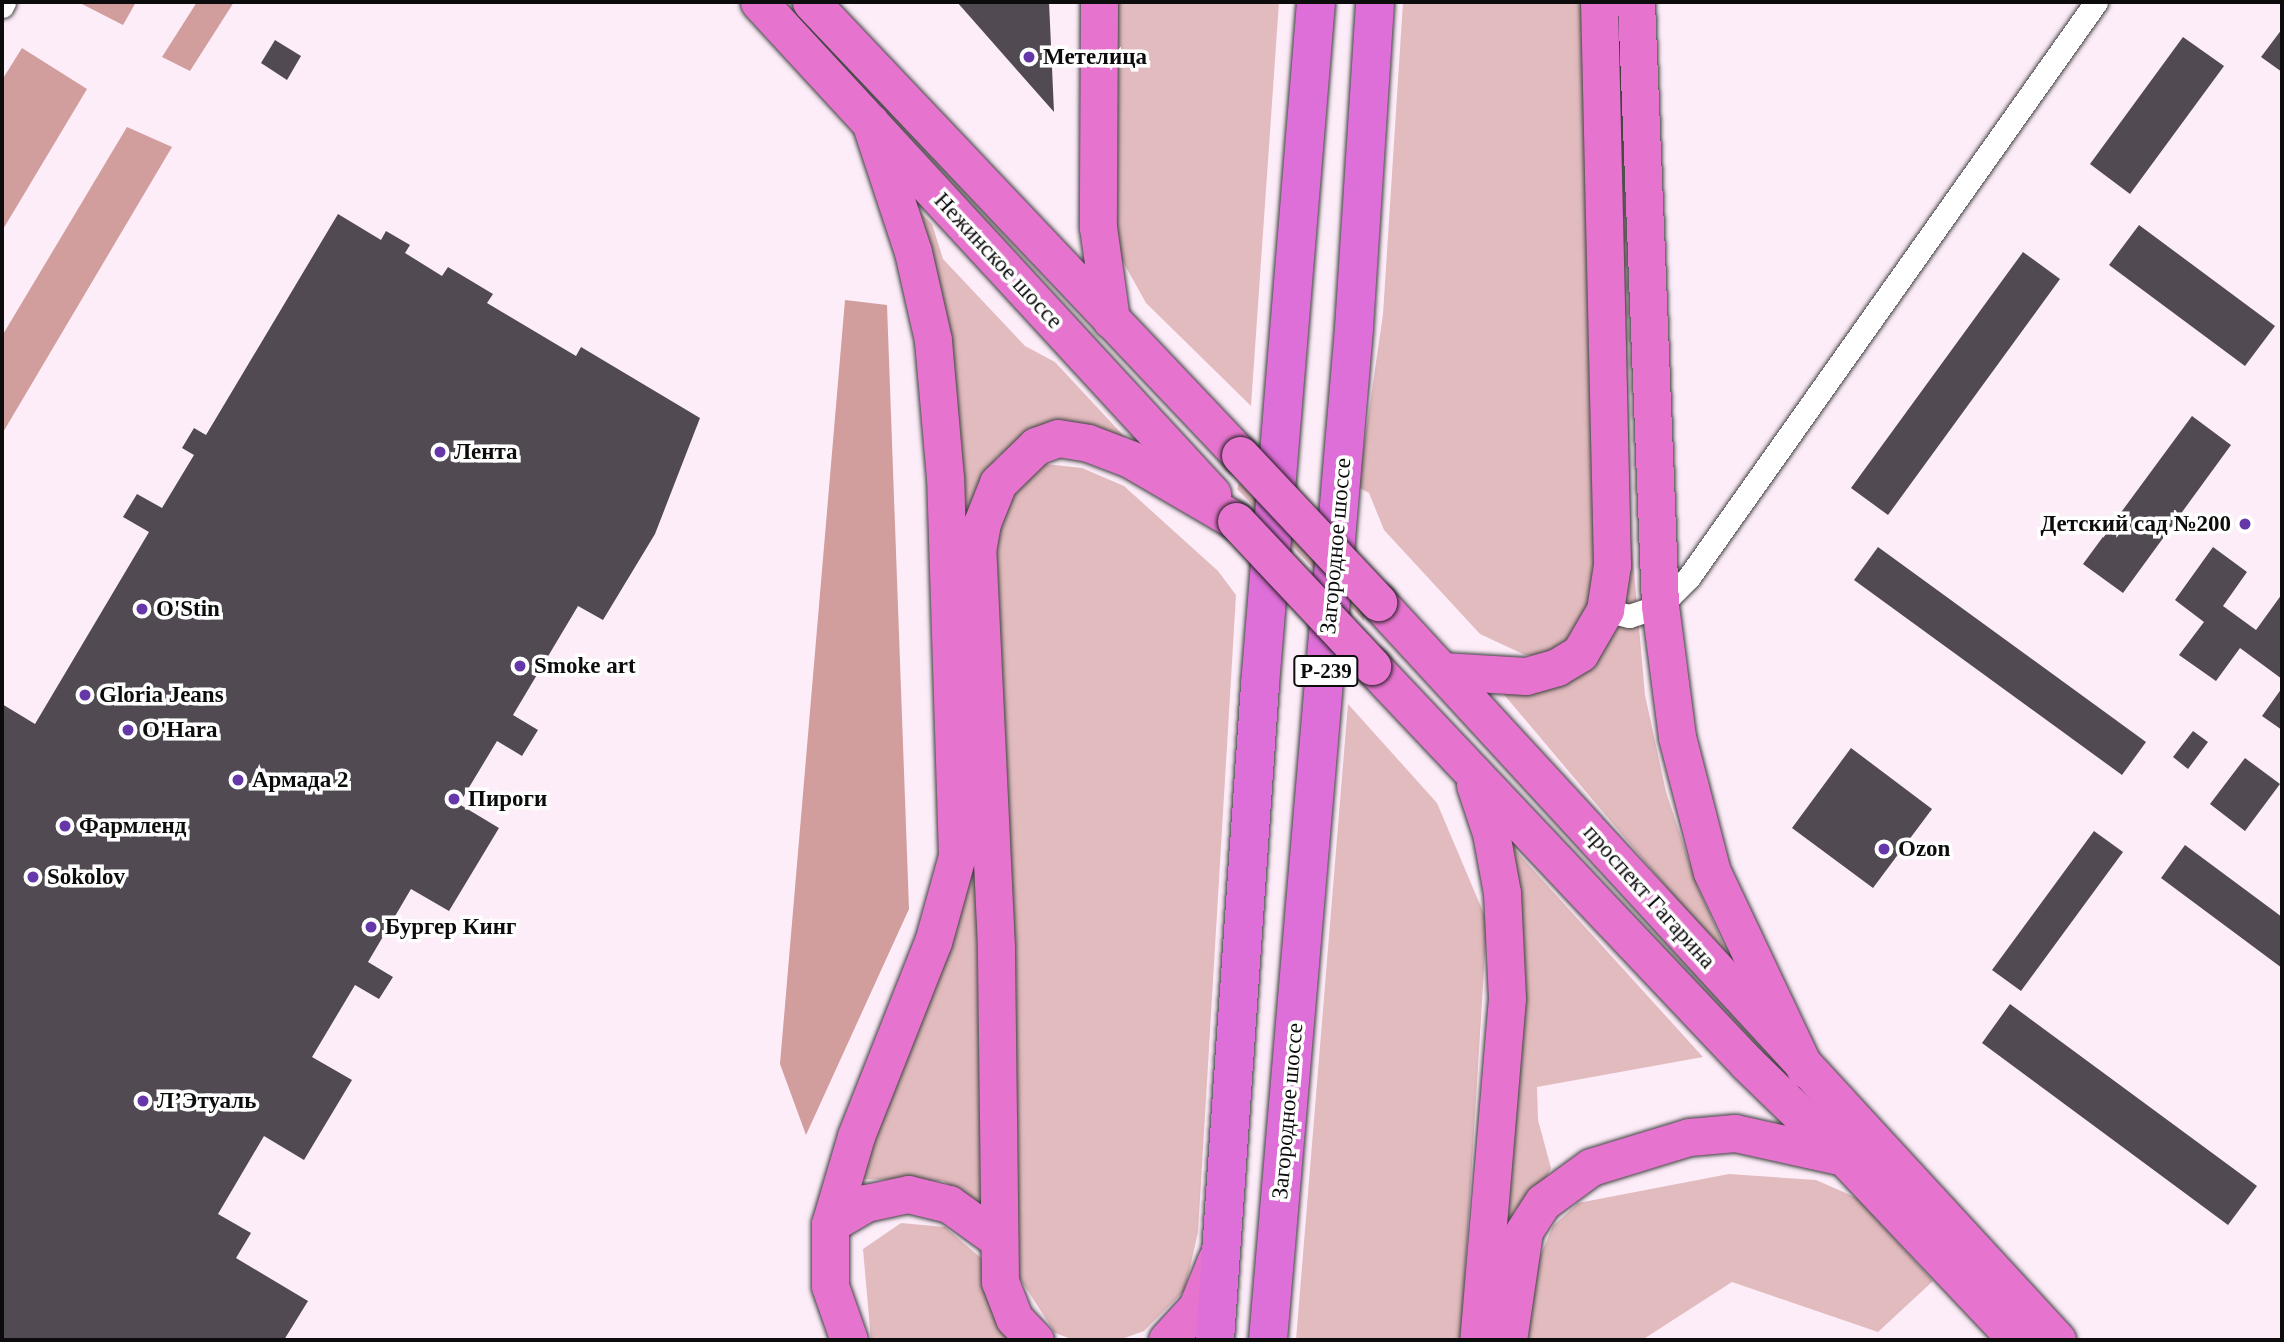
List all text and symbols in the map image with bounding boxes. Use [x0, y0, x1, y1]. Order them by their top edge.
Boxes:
place label: Метелица [1043, 43, 1147, 71]
marker: Метелица [1021, 49, 1037, 65]
street label: Нежинское шоссе [928, 187, 1068, 335]
place label: Лента [454, 438, 518, 466]
marker: Лента [432, 444, 448, 460]
street label: Загородное шоссе [1315, 457, 1357, 635]
place label: Детский сад №200 [2040, 510, 2231, 538]
marker: Детский сад №200 [2237, 516, 2253, 532]
place label: O'Stin [156, 595, 220, 623]
marker: O'Stin [134, 601, 150, 617]
place label: Smoke art [534, 652, 636, 680]
road number: Р-239 [1293, 654, 1359, 688]
marker: Smoke art [512, 658, 528, 674]
place label: Gloria Jeans [99, 681, 224, 709]
marker: Gloria Jeans [77, 687, 93, 703]
place label: O'Hara [142, 716, 217, 744]
marker: O'Hara [120, 722, 136, 738]
place label: Армада 2 [252, 766, 348, 794]
marker: Армада 2 [230, 772, 246, 788]
place label: Пироги [468, 785, 547, 813]
marker: Пироги [446, 791, 462, 807]
place label: Фармленд [79, 812, 186, 840]
marker: Фармленд [57, 818, 73, 834]
street label: проспект Гагарина [1577, 819, 1721, 975]
place label: Ozon [1898, 835, 1950, 863]
marker: Ozon [1876, 841, 1892, 857]
place label: Sokolov [47, 863, 125, 891]
marker: Sokolov [25, 869, 41, 885]
place label: Бургер Кинг [385, 913, 516, 941]
marker: Бургер Кинг [363, 919, 379, 935]
street label: Загородное шоссе [1267, 1022, 1309, 1200]
place label: Л’Этуаль [157, 1087, 256, 1115]
marker: Л’Этуаль [135, 1093, 151, 1109]

